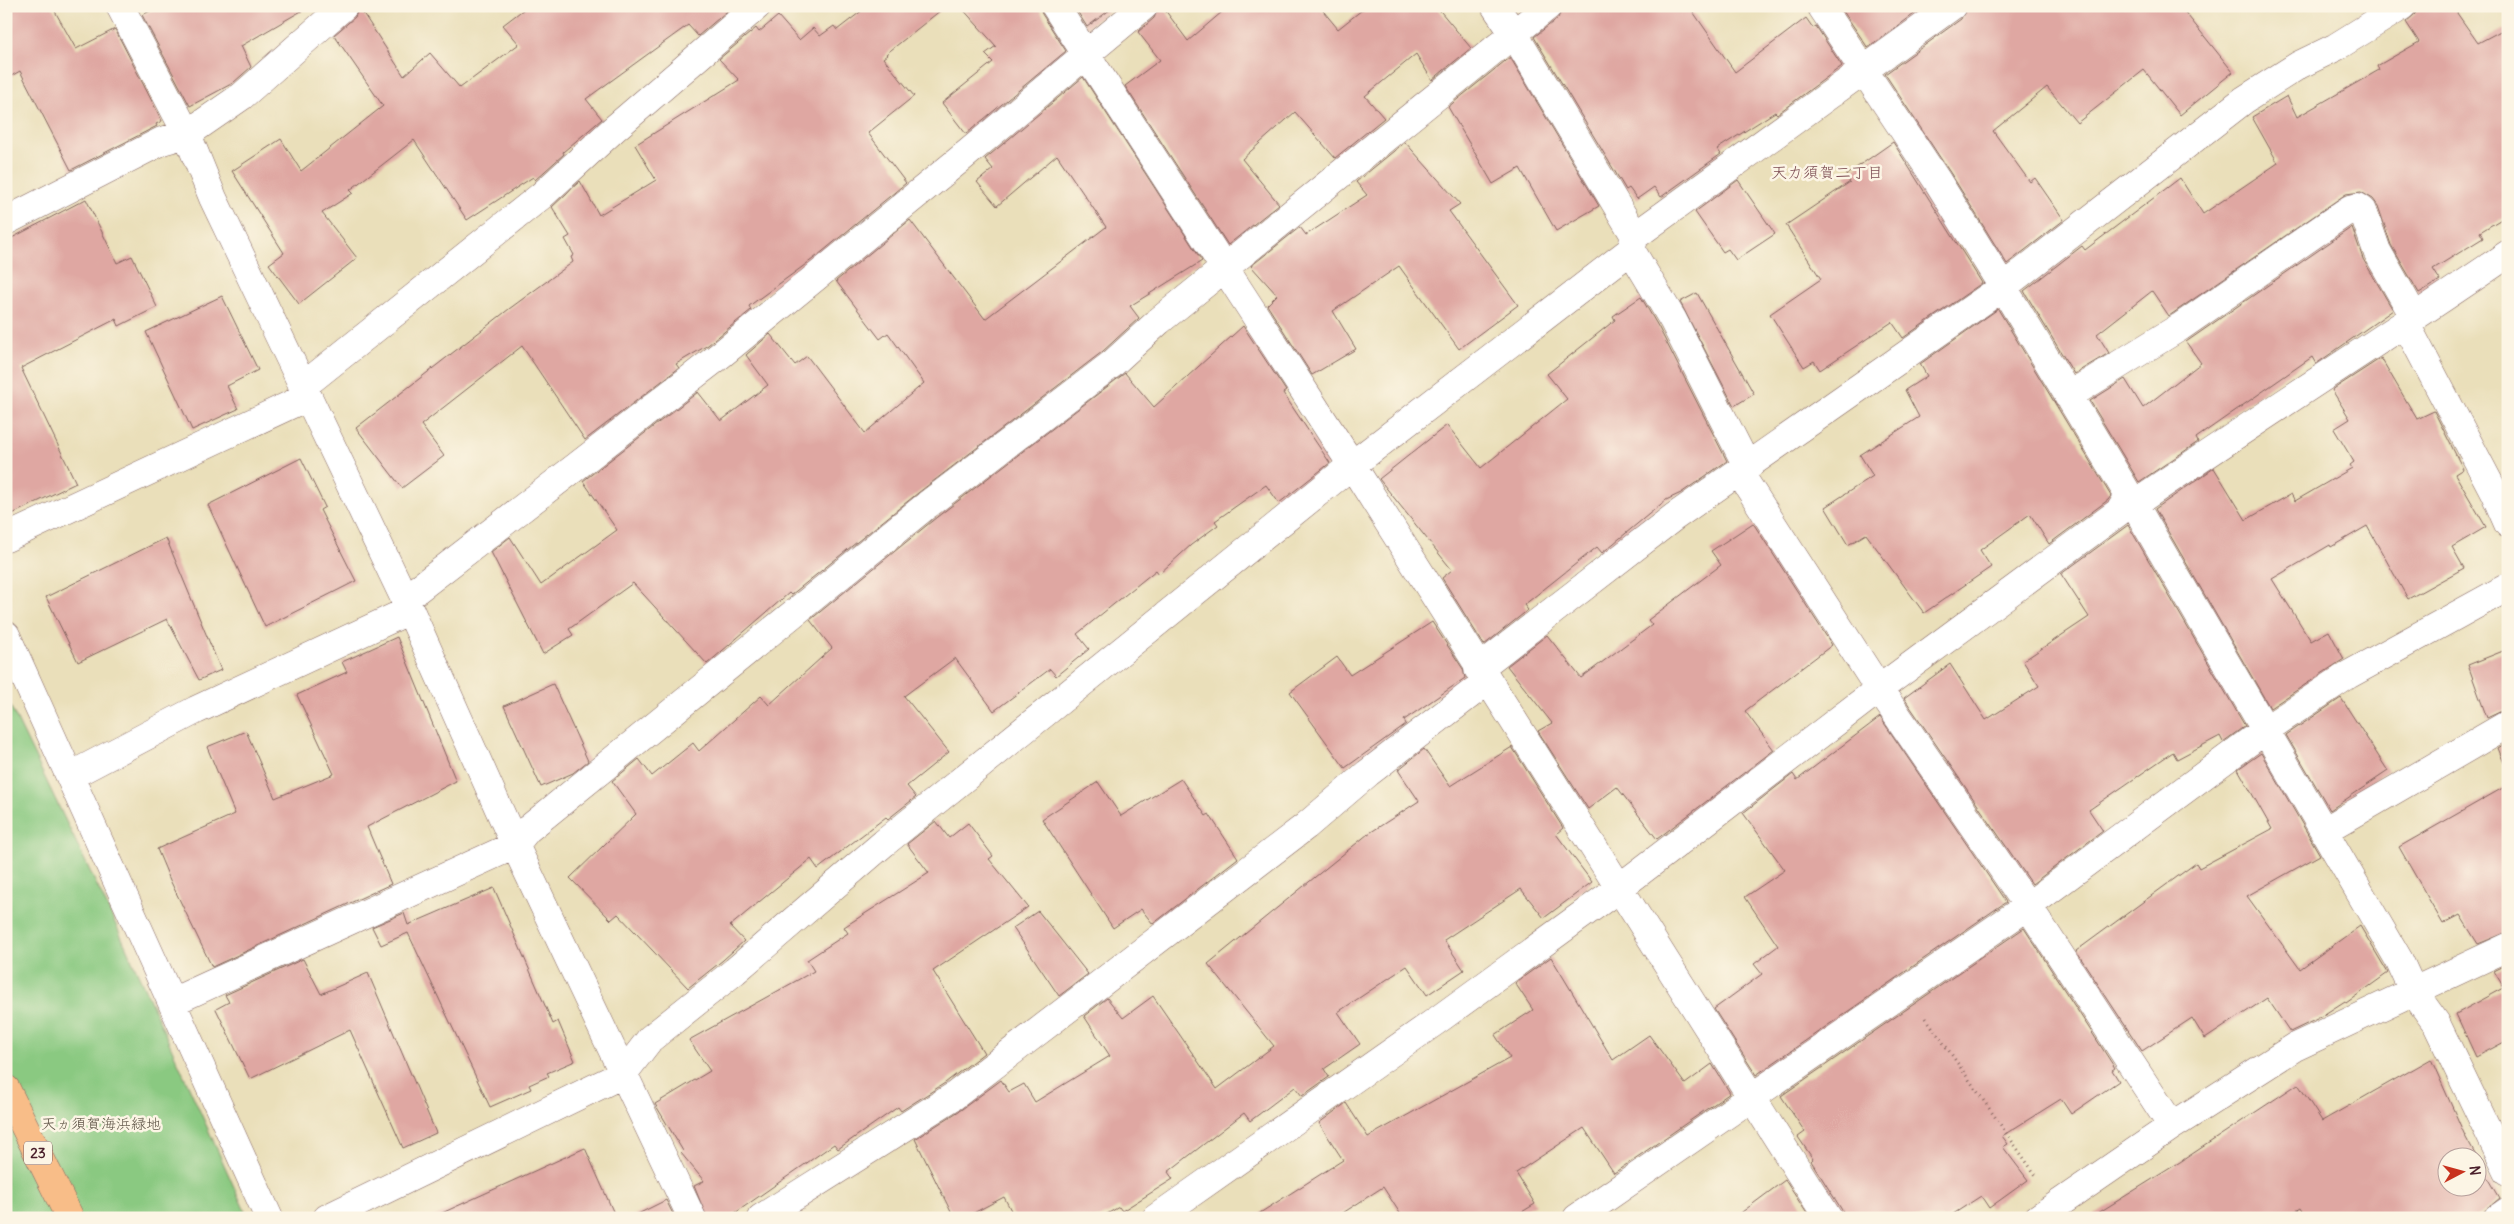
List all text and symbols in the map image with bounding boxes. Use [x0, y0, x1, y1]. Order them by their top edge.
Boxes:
district label: 天カ須賀二丁目 [1771, 162, 1883, 182]
park label: 天ヵ須賀海浜緑地 [41, 1114, 161, 1133]
road number: 23 [24, 1142, 52, 1164]
north arrow [2436, 1146, 2486, 1196]
text: N [2465, 1165, 2484, 1176]

